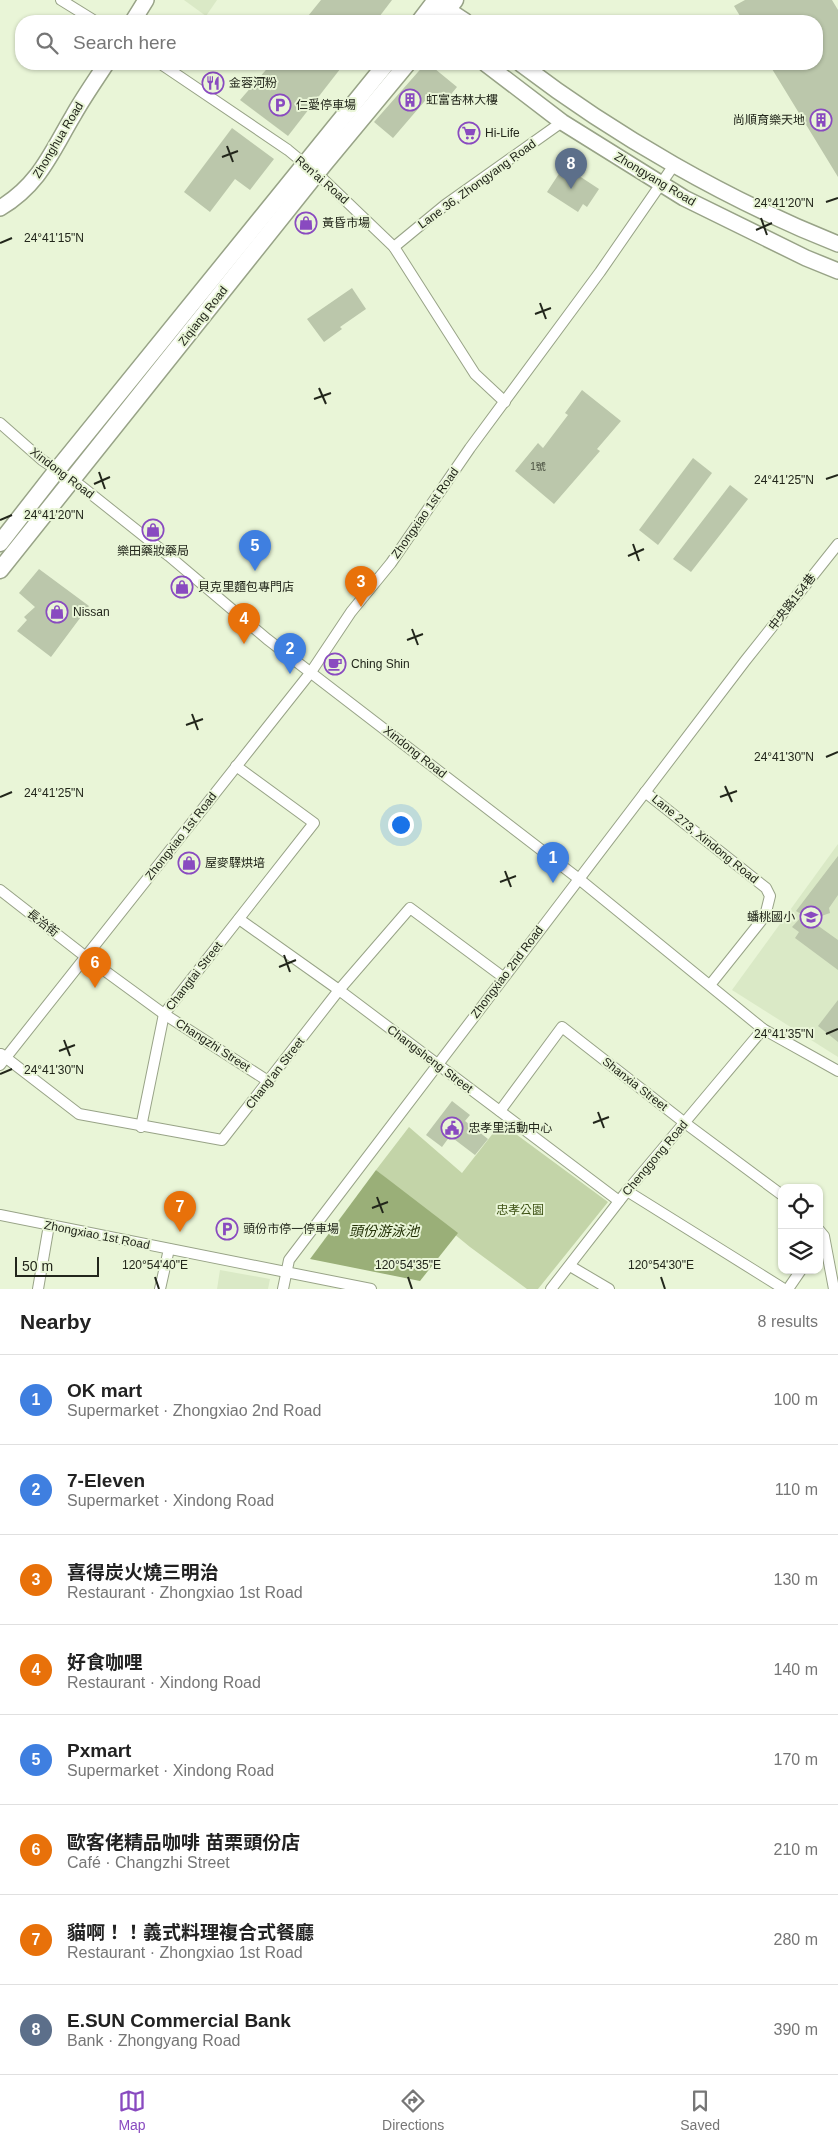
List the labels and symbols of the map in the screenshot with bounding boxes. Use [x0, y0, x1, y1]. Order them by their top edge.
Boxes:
restaurant icon: 金蓉河粉 [201, 71, 225, 95]
place label: 金蓉河粉 [229, 76, 277, 90]
building icon: 虹富杏林大樓 [398, 88, 422, 112]
parking icon: 仁愛停車場 [268, 93, 292, 117]
place label: 虹富杏林大樓 [426, 93, 498, 107]
place label: 仁愛停車場 [296, 98, 356, 112]
street label: Zhonghua Road [30, 100, 86, 180]
building icon: 尚順育樂天地 [809, 108, 833, 132]
place label: 尚順育樂天地 [733, 113, 805, 127]
supermarket icon: Hi-Life [457, 121, 481, 145]
place label: Hi-Life [485, 126, 520, 140]
street label: Lane 36, Zhongyang Road [415, 137, 539, 231]
pin: 8 [555, 148, 587, 189]
street label: Zhongyang Road [612, 149, 698, 209]
street label: Ren’ai Road [292, 153, 352, 207]
text: 24°41'20"N [754, 196, 814, 210]
shop icon: 黃昏市場 [294, 211, 318, 235]
place label: 黃昏市場 [322, 216, 370, 230]
text: 24°41'15"N [24, 231, 84, 245]
street label: Ziqiang Road [176, 284, 230, 348]
street label: Xindong Road [27, 445, 97, 501]
house number: 1號 [530, 461, 546, 472]
street label: Zhongxiao 1st Road [388, 465, 462, 561]
text: 24°41'25"N [754, 473, 814, 487]
text: 24°41'20"N [24, 508, 84, 522]
shop icon: 樂田藥妝藥局 [141, 518, 165, 542]
pin: 5 [239, 530, 271, 571]
place label: 樂田藥妝藥局 [117, 544, 189, 558]
pin: 3 [345, 566, 377, 607]
street label: 中央路154巷 [766, 571, 818, 633]
shop icon: 貝克里麵包專門店 [170, 575, 194, 599]
place label: 貝克里麵包專門店 [198, 580, 294, 594]
shop icon: Nissan [45, 600, 69, 624]
pin: 4 [228, 603, 260, 644]
place label: Nissan [73, 605, 110, 619]
pin: 2 [274, 633, 306, 674]
cafe icon: Ching Shin [323, 652, 347, 676]
place label: Ching Shin [351, 657, 410, 671]
street label: Xindong Road [381, 723, 449, 781]
text: 24°41'30"N [754, 750, 814, 764]
text: 24°41'25"N [24, 786, 84, 800]
street label: Zhongxiao 1st Road [142, 789, 220, 883]
street label: Lane 273, Xindong Road [649, 792, 761, 886]
your location [388, 812, 414, 838]
pin: 1 [537, 842, 569, 883]
shop icon: 屋麥驛烘培 [177, 851, 201, 875]
place label: 屋麥驛烘培 [205, 856, 265, 870]
school or university icon: 蟠桃國小 [799, 905, 823, 929]
street label: 長治街 [25, 906, 61, 940]
place label: 蟠桃國小 [747, 910, 795, 924]
street label: Zhongxiao 2nd Road [468, 923, 546, 1021]
street label: Changtai Street [163, 938, 226, 1013]
pin: 6 [79, 947, 111, 988]
street label: Changzhi Street [173, 1016, 253, 1075]
street label: Changsheng Street [384, 1022, 476, 1096]
text: 24°41'35"N [754, 1027, 814, 1041]
street label: Chang’an Street [243, 1034, 308, 1111]
street label: Shanxia Street [600, 1054, 671, 1114]
text: 24°41'30"N [24, 1063, 84, 1077]
public building icon: 忠孝里活動中心 [440, 1116, 464, 1140]
street label: Chenggong Road [619, 1117, 691, 1199]
place label: 忠孝里活動中心 [468, 1121, 552, 1135]
pin: 7 [164, 1191, 196, 1232]
park label: 忠孝公園 [496, 1203, 544, 1217]
parking icon: 頭份市停一停車場 [215, 1217, 239, 1241]
street label: Zhongxiao 1st Road [43, 1218, 151, 1252]
place label: 頭份市停一停車場 [243, 1222, 339, 1236]
water label: 頭份游泳池 [349, 1223, 421, 1239]
scale bar [15, 1254, 99, 1277]
text: 120°54'40"E [122, 1258, 188, 1272]
text: 120°54'35"E [375, 1258, 441, 1272]
text: 120°54'30"E [628, 1258, 694, 1272]

